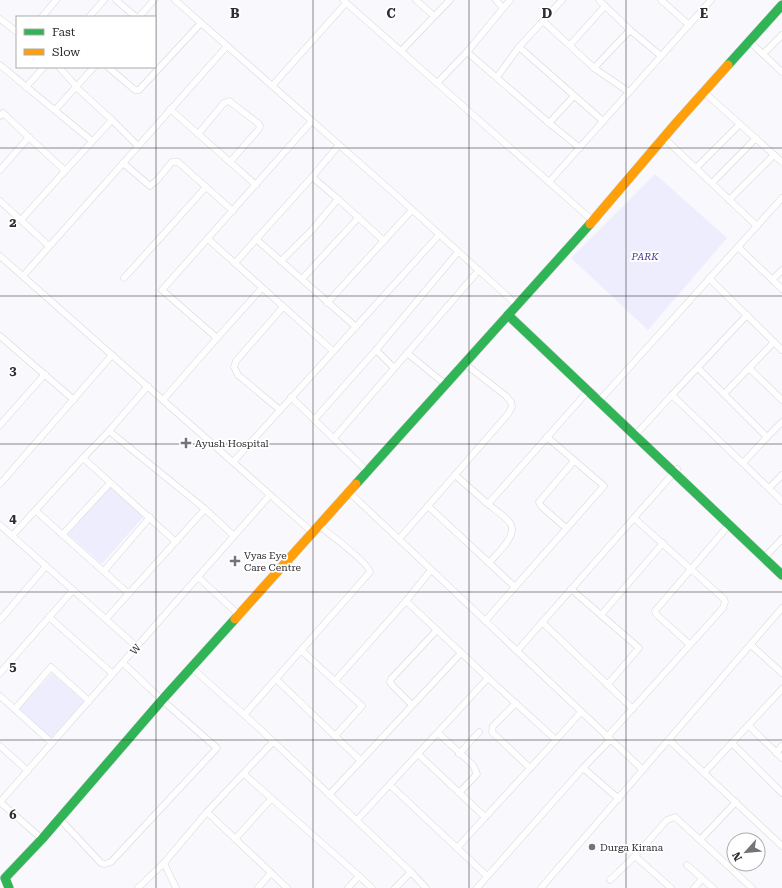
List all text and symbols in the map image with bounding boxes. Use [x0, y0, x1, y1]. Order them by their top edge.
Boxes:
text: B [230, 6, 240, 21]
text: C [386, 6, 396, 21]
text: D [542, 6, 552, 21]
text: E [700, 6, 708, 21]
legend [16, 16, 156, 68]
text: Fast [52, 25, 76, 39]
text: Slow [52, 45, 80, 59]
text: 2 [9, 215, 17, 230]
park label: PARK [630, 251, 659, 262]
text: 3 [9, 363, 17, 378]
marker: Ayush Hospital [180, 437, 192, 449]
place label: Ayush Hospital [195, 438, 269, 449]
text: 4 [9, 511, 17, 526]
place label: Vyas Eye Care Centre [244, 550, 302, 573]
marker: Vyas Eye Care Centre [229, 555, 241, 567]
street label: W [128, 641, 143, 657]
text: 5 [9, 659, 17, 674]
text: 6 [9, 807, 17, 822]
north arrow [726, 832, 766, 872]
marker: Durga Kirana [587, 842, 597, 852]
place label: Durga Kirana [600, 842, 664, 853]
text: N [730, 849, 745, 863]

